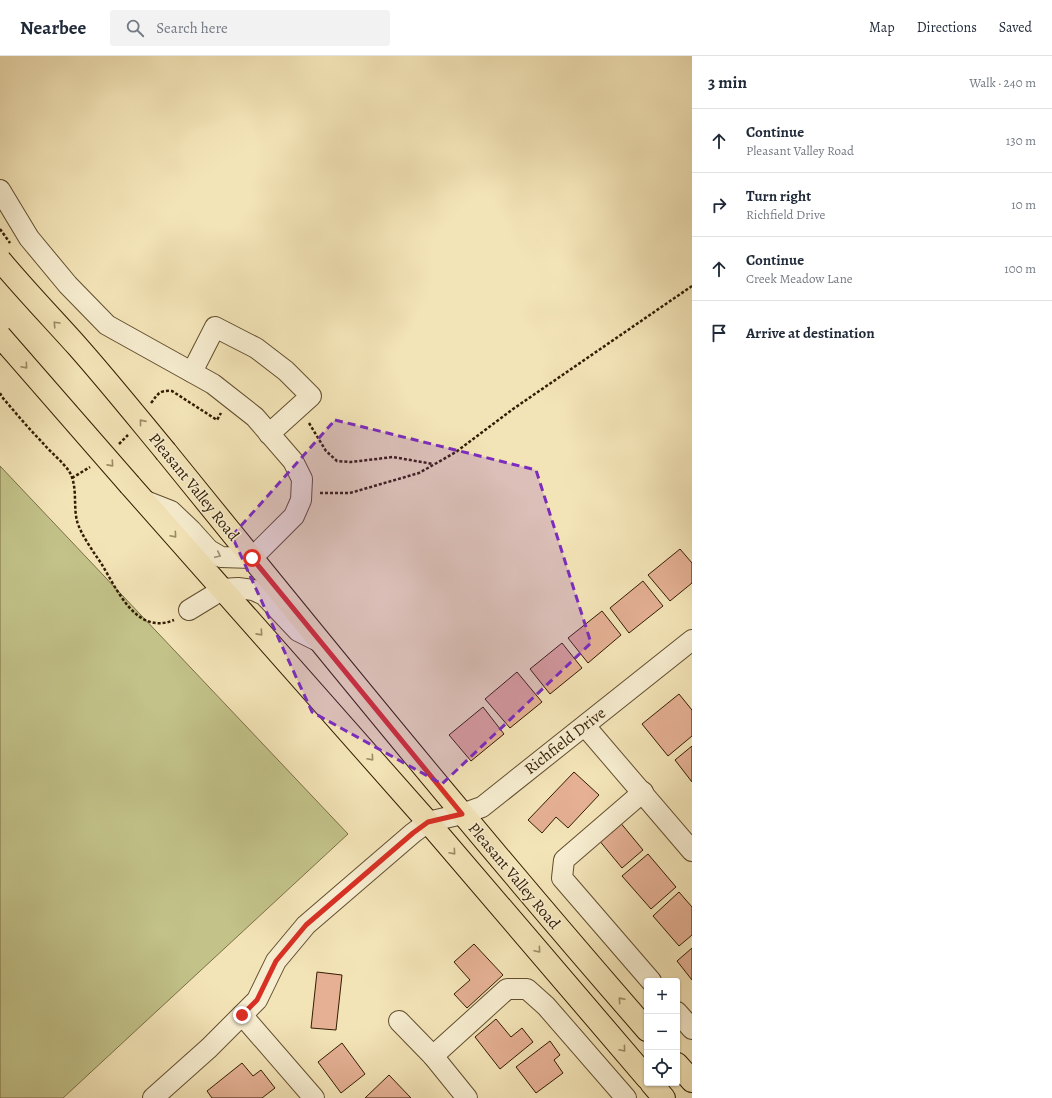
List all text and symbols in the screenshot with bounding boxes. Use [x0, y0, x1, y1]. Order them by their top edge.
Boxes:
search box [110, 10, 390, 46]
text: Nearbee [20, 15, 86, 41]
icon: search [124, 17, 146, 39]
text: Search here [156, 18, 228, 38]
text: Map [869, 18, 895, 37]
text: Directions [917, 18, 977, 37]
text: Saved [999, 18, 1032, 37]
text: 3 min [708, 71, 747, 94]
text: Walk · 240 m [969, 74, 1036, 91]
text: Continue [746, 122, 804, 142]
icon: ahead [708, 130, 730, 152]
text: 130 m [1006, 132, 1036, 149]
text: Pleasant Valley Road [746, 142, 854, 159]
text: Turn right [746, 186, 811, 206]
icon: right [708, 194, 730, 216]
text: 10 m [1011, 196, 1036, 213]
text: Richfield Drive [746, 206, 825, 223]
text: Continue [746, 250, 804, 270]
icon: ahead [708, 258, 730, 280]
text: 100 m [1004, 260, 1036, 277]
text: Creek Meadow Lane [746, 270, 853, 287]
one-way arrow [53, 321, 61, 329]
icon: arrive [708, 322, 730, 344]
text: Arrive at destination [746, 323, 875, 343]
one-way arrow [21, 361, 28, 369]
one-way arrow [139, 419, 146, 426]
street label: Pleasant Valley Road [144, 428, 245, 546]
one-way arrow [106, 459, 113, 467]
one-way arrow [169, 530, 177, 538]
route start [243, 549, 261, 567]
one-way arrow [214, 550, 221, 558]
one-way arrow [256, 628, 263, 635]
street label: Richfield Drive [520, 702, 610, 780]
one-way arrow [367, 753, 374, 760]
street label: Pleasant Valley Road [463, 818, 565, 934]
one-way arrow [449, 847, 456, 854]
one-way arrow [534, 946, 541, 953]
map controls [644, 978, 680, 1086]
button: + [644, 978, 680, 1014]
one-way arrow [619, 998, 626, 1005]
route end [233, 1006, 251, 1024]
button: − [644, 1014, 680, 1050]
one-way arrow [618, 1045, 625, 1052]
button: locate [644, 1050, 680, 1086]

